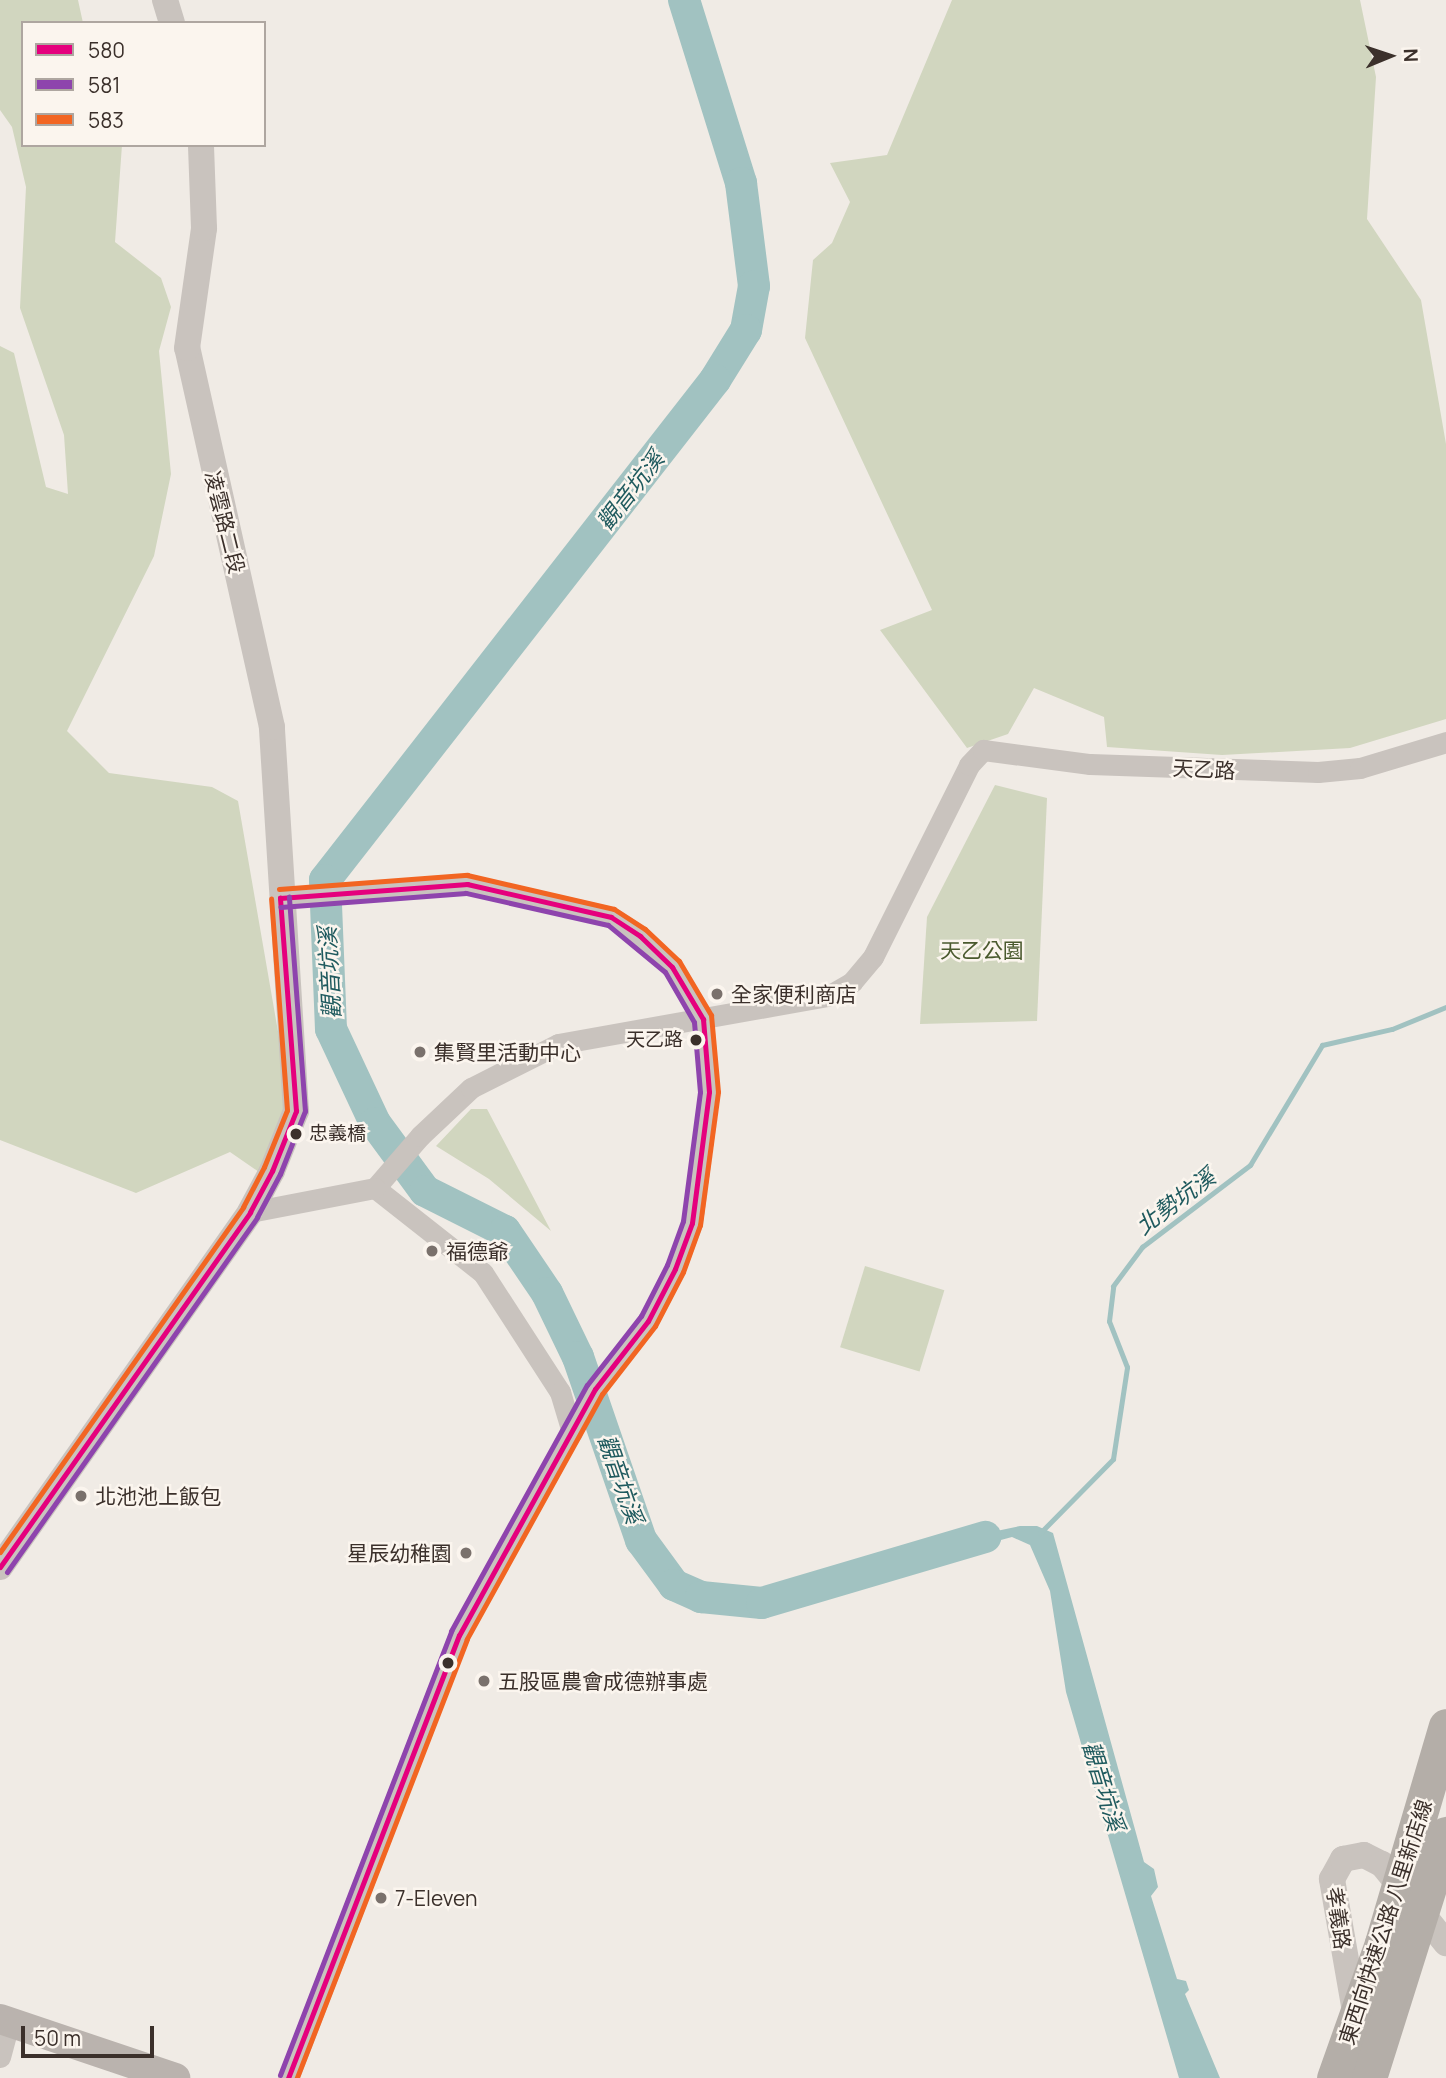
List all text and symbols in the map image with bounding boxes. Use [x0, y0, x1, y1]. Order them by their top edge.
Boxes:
legend [21, 21, 266, 147]
north arrow [1355, 21, 1425, 91]
text: 580 [88, 36, 125, 64]
text: N [1398, 48, 1424, 63]
text: 581 [88, 71, 121, 99]
text: 583 [88, 106, 124, 134]
water label: 觀音坑溪 [591, 445, 669, 535]
street label: 凌雲路二段 [200, 468, 250, 576]
street label: 天乙路 [1172, 755, 1236, 783]
water label: 觀音坑溪 [313, 926, 345, 1020]
park label: 天乙公園 [940, 937, 1024, 963]
place label: 全家便利商店 [731, 981, 857, 1007]
marker: 全家便利商店 [709, 986, 725, 1002]
place label: 天乙路 [626, 1029, 683, 1051]
marker: 天乙路 [689, 1033, 703, 1047]
place label: 集賢里活動中心 [434, 1039, 581, 1065]
marker: 集賢里活動中心 [412, 1044, 428, 1060]
place label: 忠義橋 [309, 1123, 366, 1145]
marker: 忠義橋 [289, 1127, 303, 1141]
water label: 北勢坑溪 [1130, 1162, 1220, 1240]
place label: 福德爺 [446, 1238, 509, 1264]
marker: 福德爺 [424, 1243, 440, 1259]
water label: 觀音坑溪 [593, 1431, 649, 1527]
place label: 北池池上飯包 [95, 1483, 221, 1509]
marker: 北池池上飯包 [73, 1488, 89, 1504]
place label: 星辰幼稚園 [347, 1540, 452, 1566]
marker: 星辰幼稚園 [458, 1545, 474, 1561]
unlabelled marker [441, 1656, 455, 1670]
place label: 五股區農會成德辦事處 [498, 1668, 708, 1694]
marker: 五股區農會成德辦事處 [476, 1673, 492, 1689]
water label: 觀音坑溪 [1077, 1738, 1131, 1834]
street label: 東西向快速公路 八里新店線 [1333, 1796, 1437, 2048]
place label: 7-Eleven [395, 1885, 477, 1911]
street label: 孝義路 [1322, 1885, 1356, 1951]
marker: 7-Eleven [373, 1890, 389, 1906]
scale bar [24, 2011, 158, 2056]
text: 50 m [34, 2024, 81, 2052]

